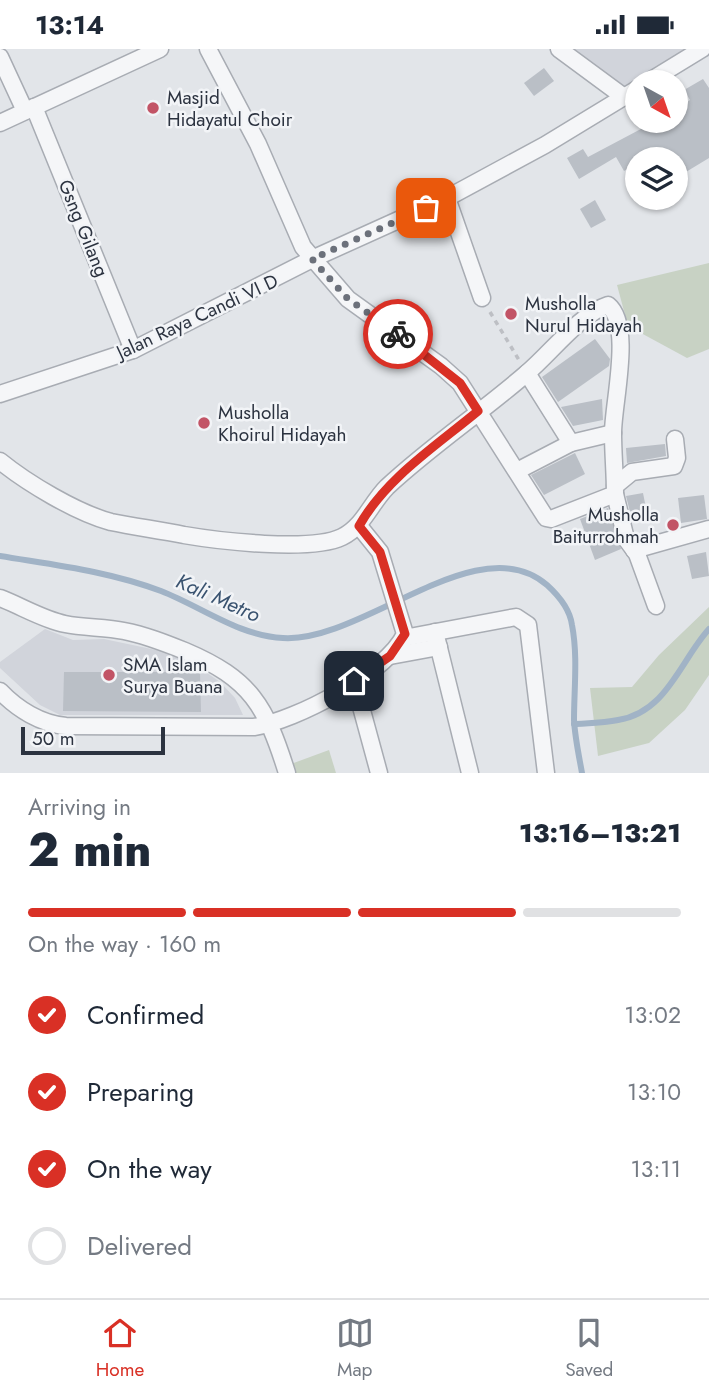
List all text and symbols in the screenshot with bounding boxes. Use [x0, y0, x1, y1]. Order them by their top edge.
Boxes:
text: 13:14 [35, 6, 104, 44]
north arrow [625, 70, 688, 133]
map controls [625, 70, 688, 210]
place label: Masjid Hidayatul Choir [167, 84, 293, 133]
marker: Masjid Hidayatul Choir [145, 100, 161, 116]
button: layers [625, 147, 688, 210]
street label: Gsng Gilang [52, 175, 115, 281]
pin [396, 178, 456, 238]
icon: bag [407, 189, 445, 227]
street label: Jalan Raya Candi VI D [109, 267, 282, 367]
place label: Musholla Nurul Hidayah [525, 290, 642, 339]
courier [363, 299, 433, 369]
marker: Musholla Nurul Hidayah [503, 306, 519, 322]
icon: bike [379, 315, 417, 353]
place label: Musholla Khoirul Hidayah [218, 399, 346, 448]
marker: Musholla Khoirul Hidayah [196, 415, 212, 431]
place label: Musholla Baiturrohmah [553, 501, 659, 550]
marker: Musholla Baiturrohmah [665, 517, 681, 533]
water label: Kali Metro [171, 566, 265, 630]
place label: SMA Islam Surya Buana [123, 651, 223, 700]
pin [324, 651, 384, 711]
icon: home [335, 662, 373, 700]
marker: SMA Islam Surya Buana [101, 667, 117, 683]
scale bar [21, 724, 164, 756]
text: 50 m [32, 725, 75, 752]
text: Arriving in [28, 790, 131, 824]
text: 13:16–13:21 [519, 814, 681, 852]
text: 2 min [28, 817, 152, 883]
text: On the way · 160 m [28, 927, 221, 961]
icon: check [28, 996, 66, 1034]
text: Confirmed [87, 996, 204, 1034]
text: 13:02 [624, 998, 681, 1032]
icon: check [28, 1073, 66, 1111]
text: Preparing [87, 1073, 194, 1111]
text: 13:10 [627, 1075, 681, 1109]
icon: check [28, 1150, 66, 1188]
text: On the way [87, 1150, 212, 1188]
text: 13:11 [630, 1152, 681, 1186]
text: Delivered [87, 1227, 192, 1265]
tab: Home [96, 1314, 144, 1383]
tab: Map [336, 1314, 374, 1383]
tab: Saved [565, 1314, 613, 1383]

